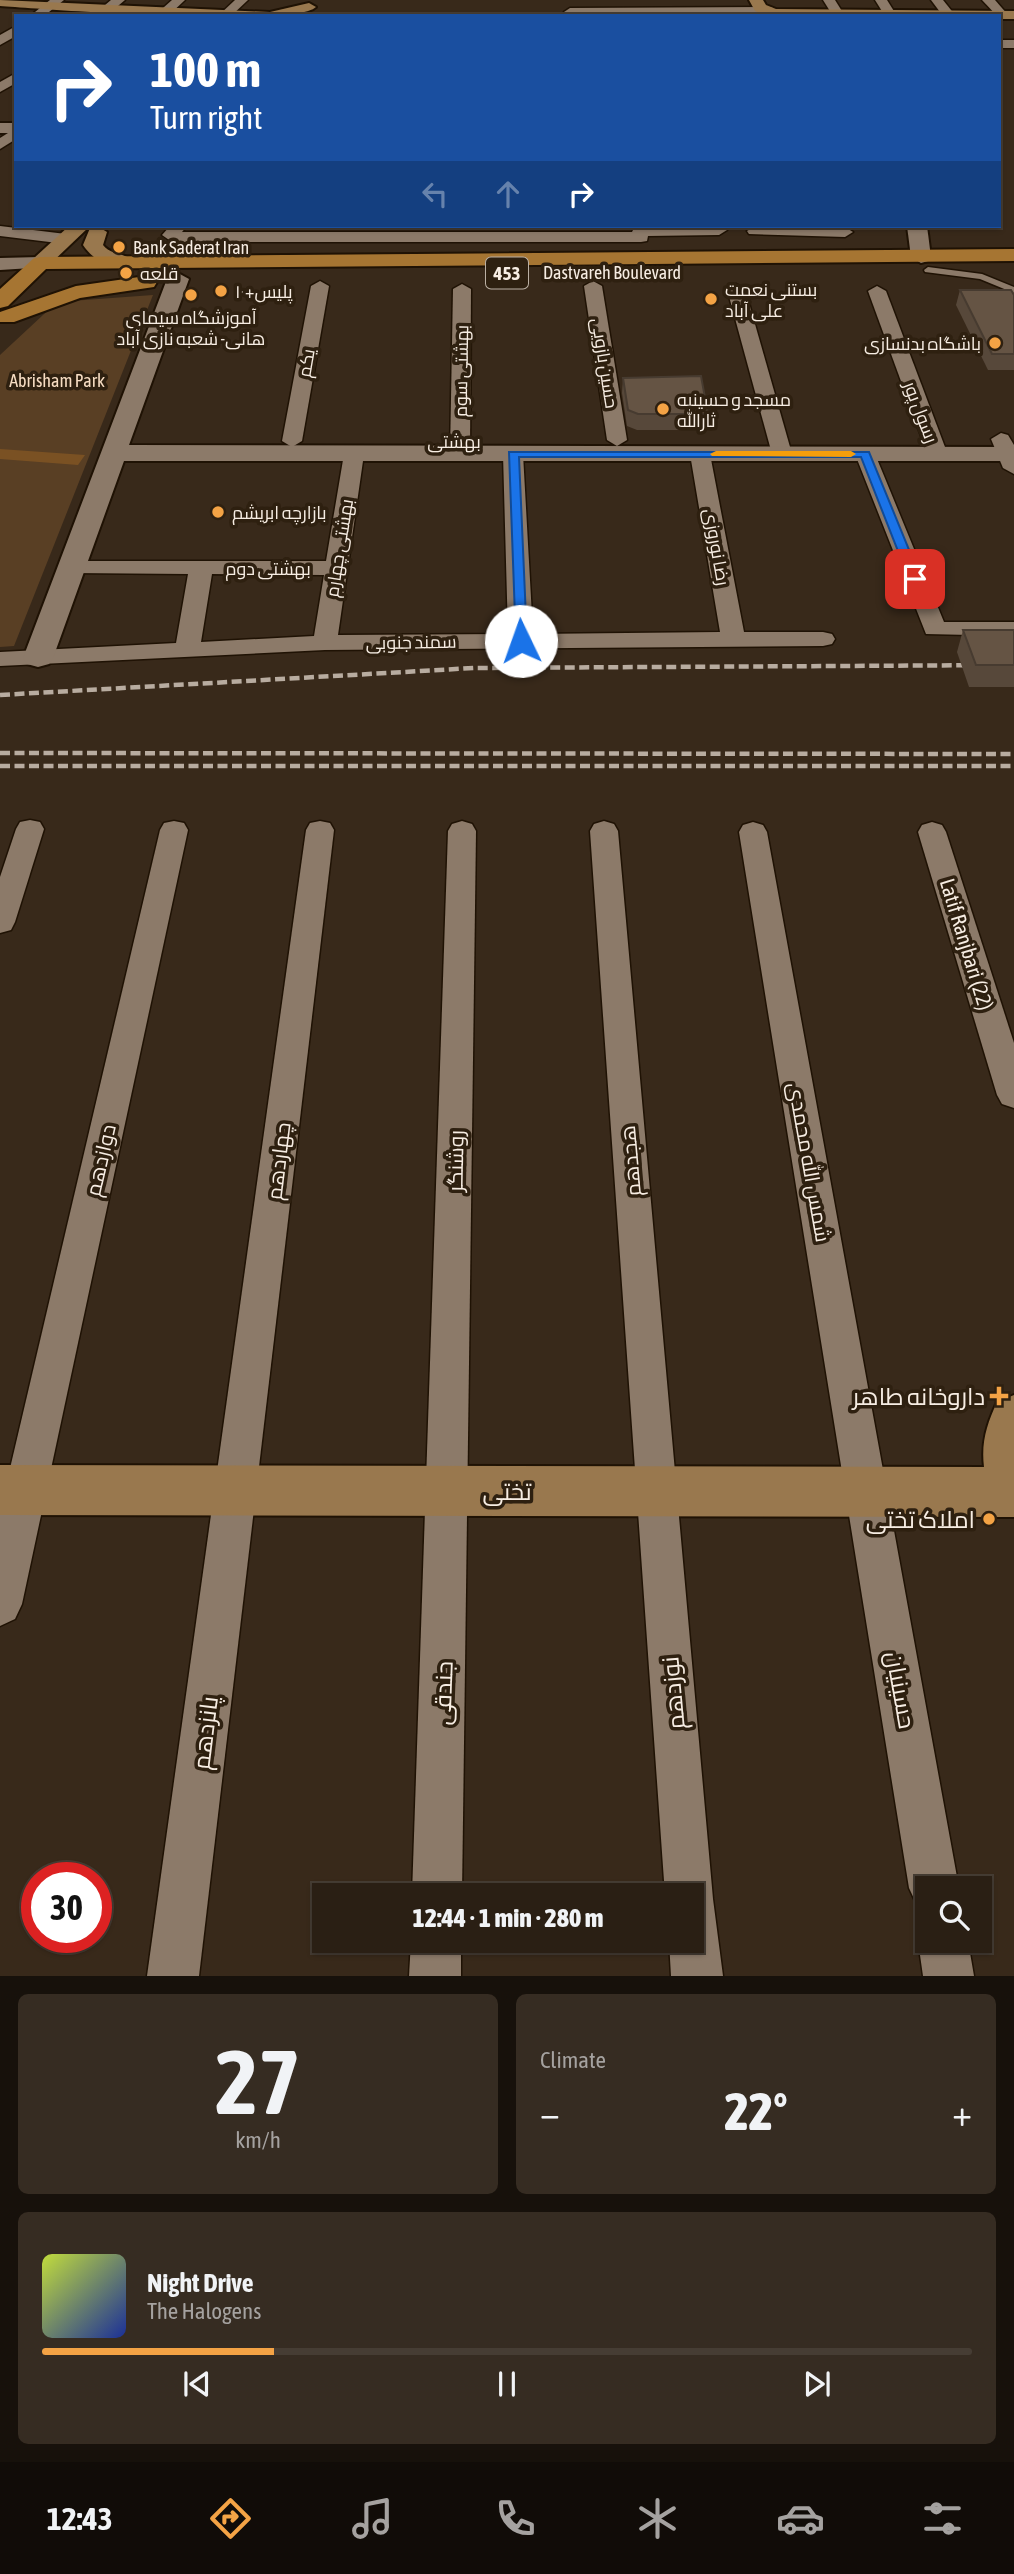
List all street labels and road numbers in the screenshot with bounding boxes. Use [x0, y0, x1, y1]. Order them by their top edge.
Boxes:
road number: 453 [486, 258, 528, 288]
street label: Dastvareh Boulevard [543, 262, 681, 283]
street label: حسین بازویی [587, 316, 623, 410]
street label: بهشتی سوم [450, 325, 474, 417]
street label: یکم [293, 347, 321, 379]
street label: رسول پور [897, 377, 942, 447]
street label: بهشتی [427, 431, 481, 453]
street label: بهشتی چهارم [321, 497, 359, 599]
street label: رضا نوروزی [699, 507, 734, 587]
street label: بهشتی دوم [225, 558, 311, 581]
street label: سمند جنوبی [365, 631, 457, 654]
street label: Latif Ranjbari (22) [936, 875, 998, 1013]
street label: شمس الله محمدی [782, 1080, 837, 1244]
street label: چهاردهم [261, 1121, 298, 1202]
street label: دوازدهم [80, 1122, 123, 1199]
street label: هجدهم [615, 1124, 648, 1197]
street label: روشنگر [442, 1130, 469, 1193]
street label: تختی [482, 1478, 532, 1506]
street label: حسینیان [880, 1649, 921, 1731]
street label: نوزدهم [656, 1655, 693, 1731]
street label: جندقی [428, 1660, 459, 1726]
street label: پانزدهم [187, 1694, 226, 1772]

